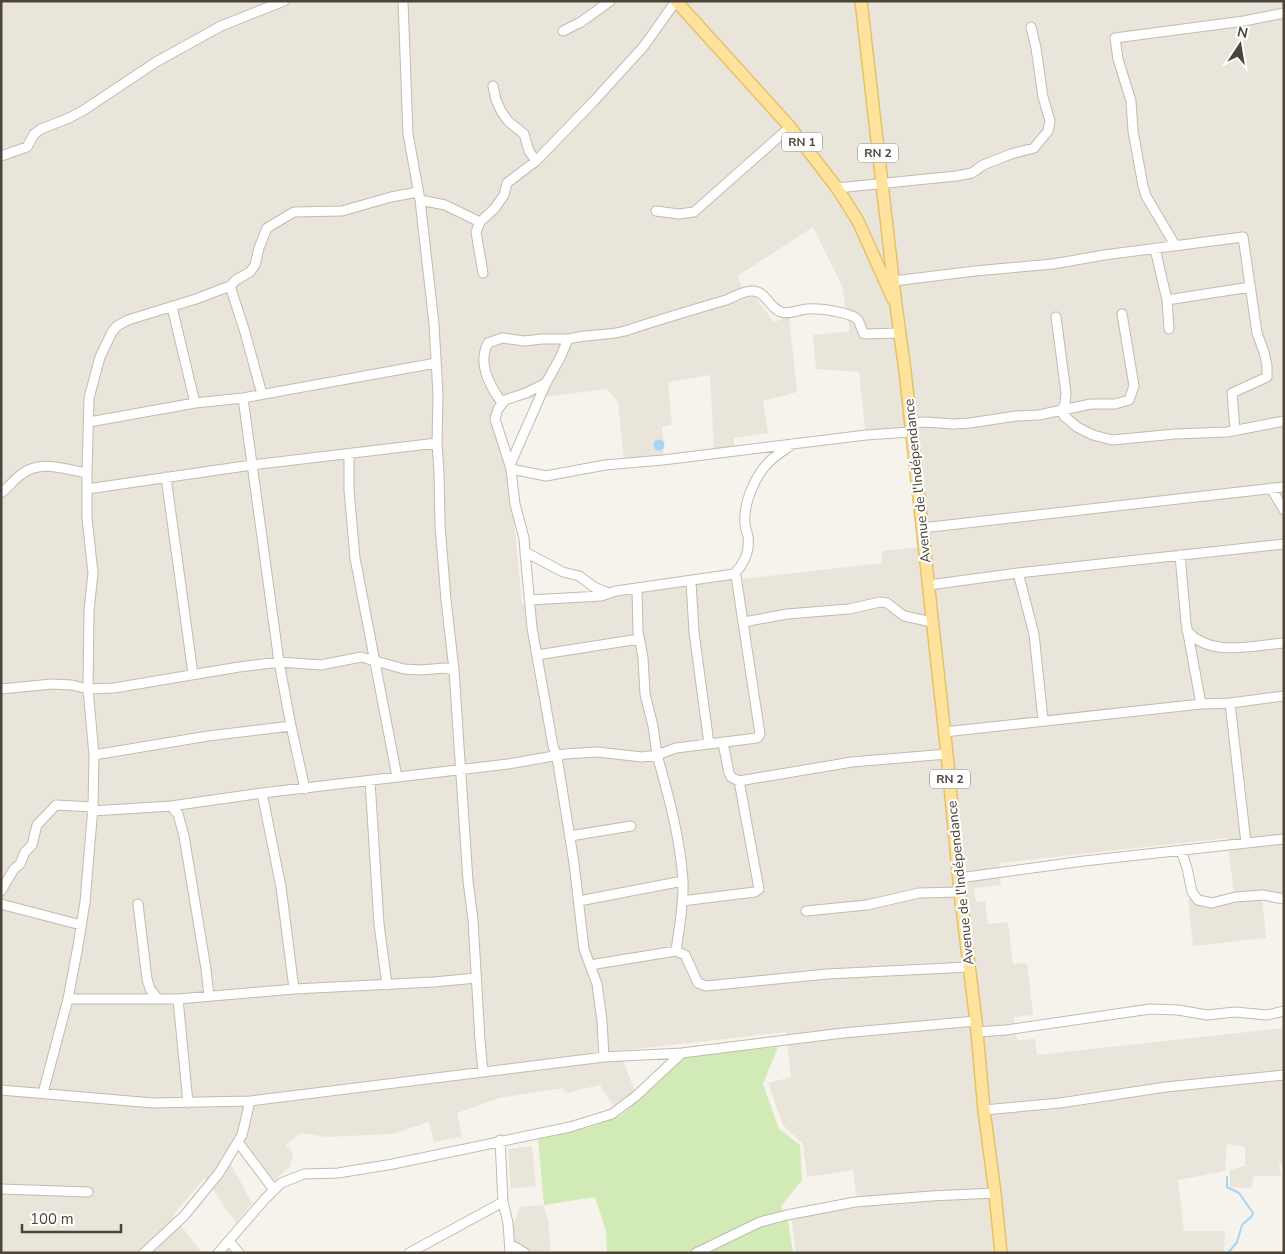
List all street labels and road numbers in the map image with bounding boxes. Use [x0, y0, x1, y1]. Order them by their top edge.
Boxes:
road number: RN 1 [782, 132, 822, 152]
road number: RN 2 [858, 144, 898, 162]
street label: Avenue de l'Indépendance [899, 398, 936, 564]
road number: RN 2 [930, 770, 970, 789]
street label: Avenue de l'Indépendance [942, 800, 979, 966]

